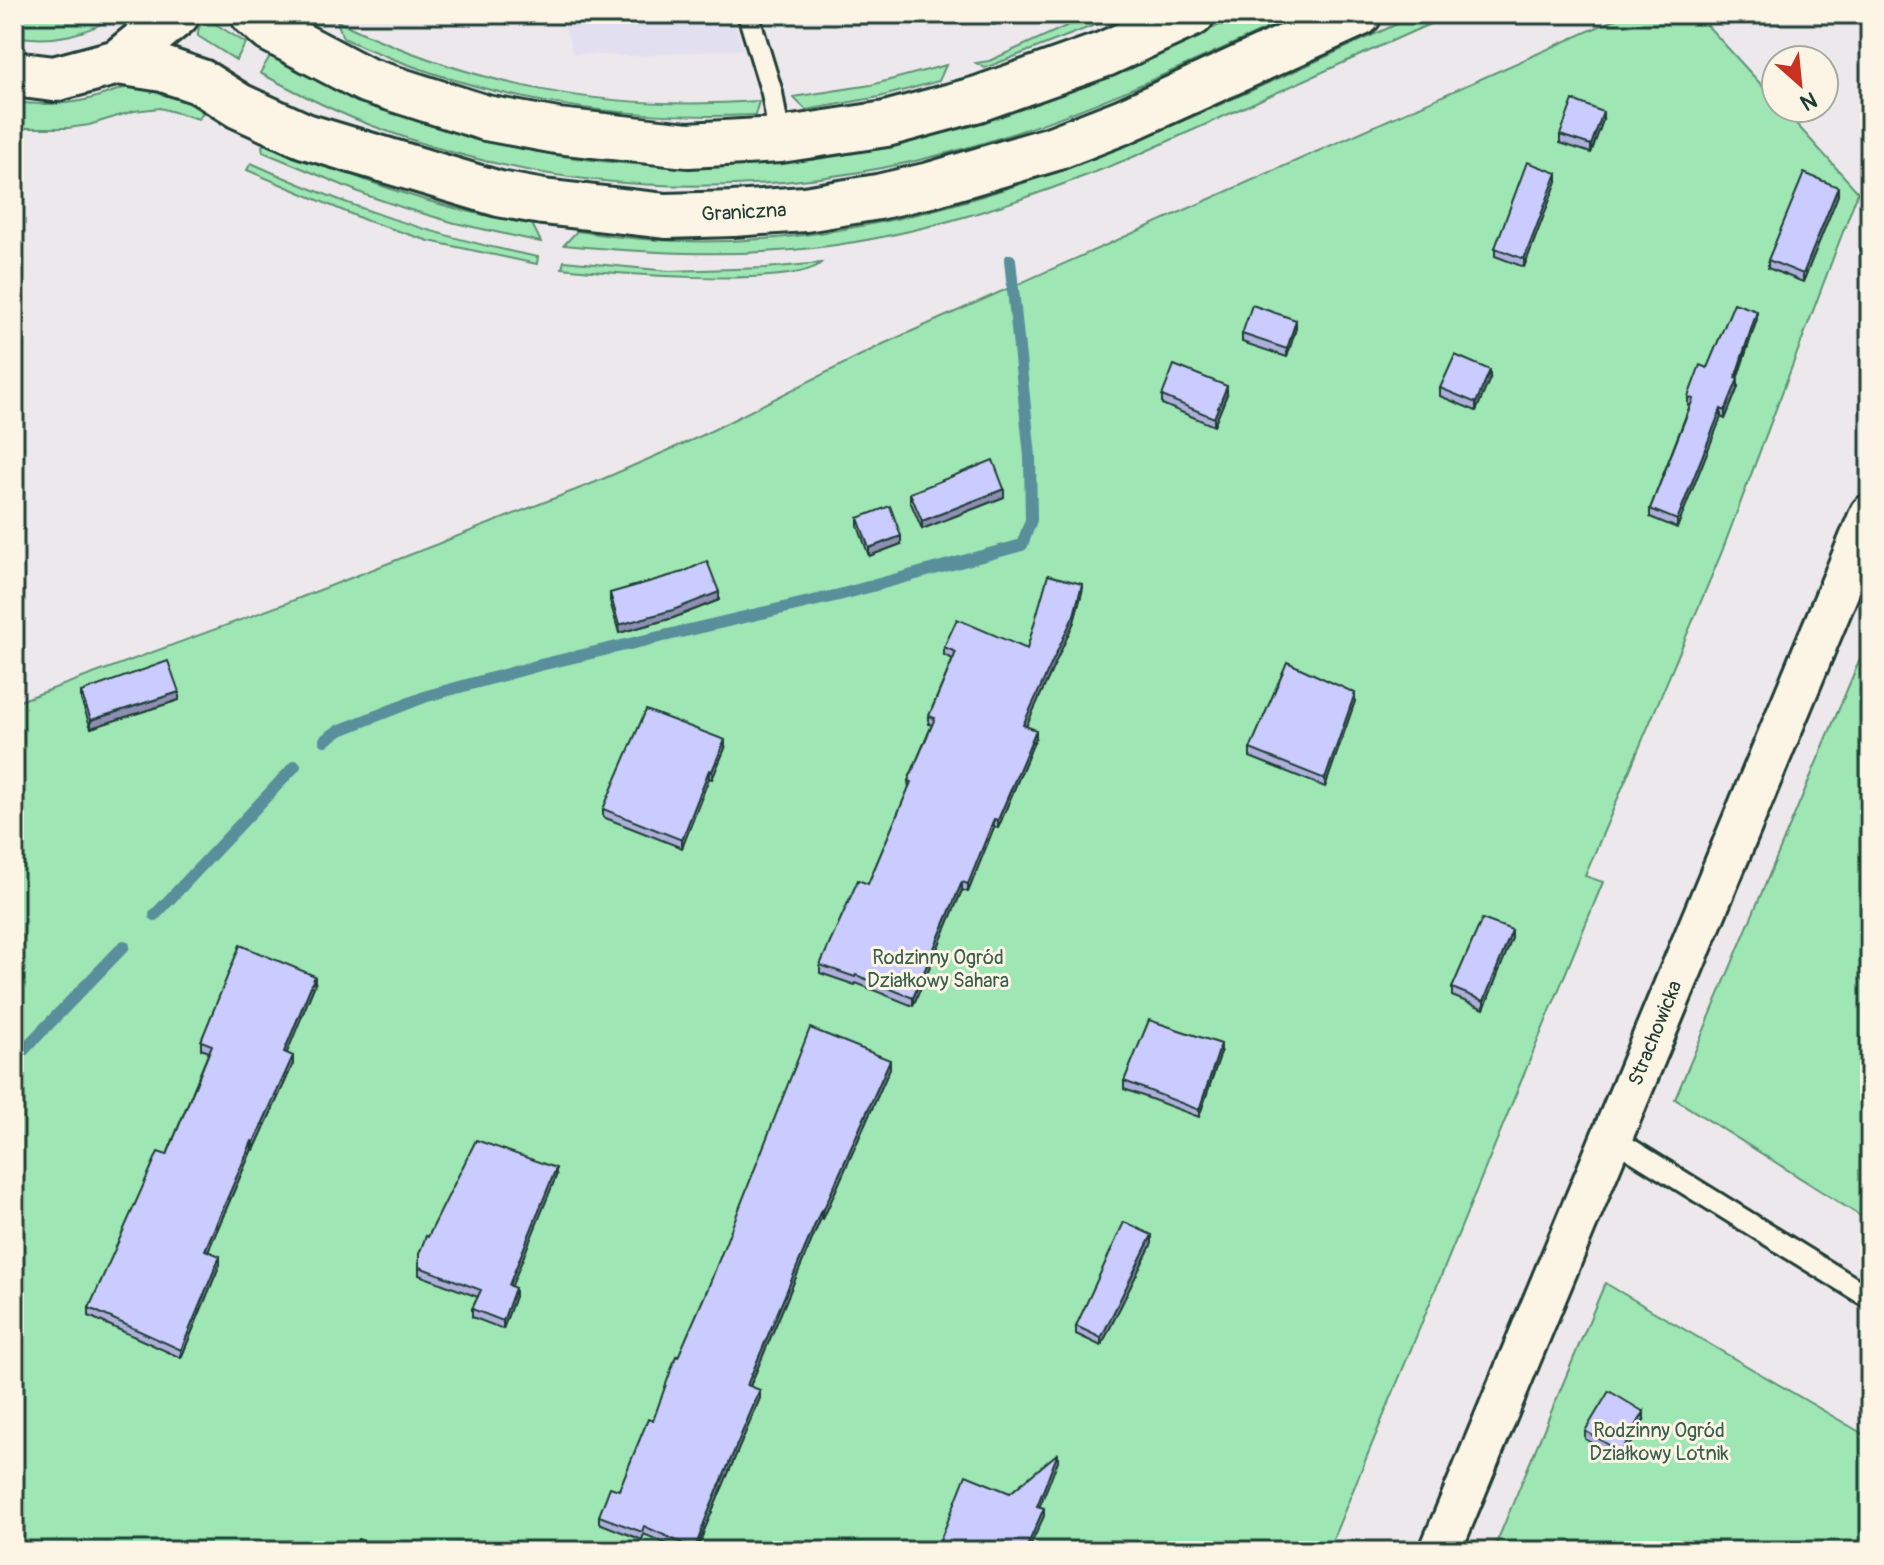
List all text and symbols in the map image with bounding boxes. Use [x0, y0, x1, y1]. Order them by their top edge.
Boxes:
north arrow [1760, 44, 1840, 124]
text: N [1796, 85, 1822, 117]
street label: Graniczna [701, 197, 787, 227]
park label: Rodzinny Ogród Działkowy Sahara [867, 945, 1009, 993]
street label: Strachowicka [1623, 977, 1687, 1089]
park label: Rodzinny Ogród Działkowy Lotnik [1589, 1418, 1729, 1466]

